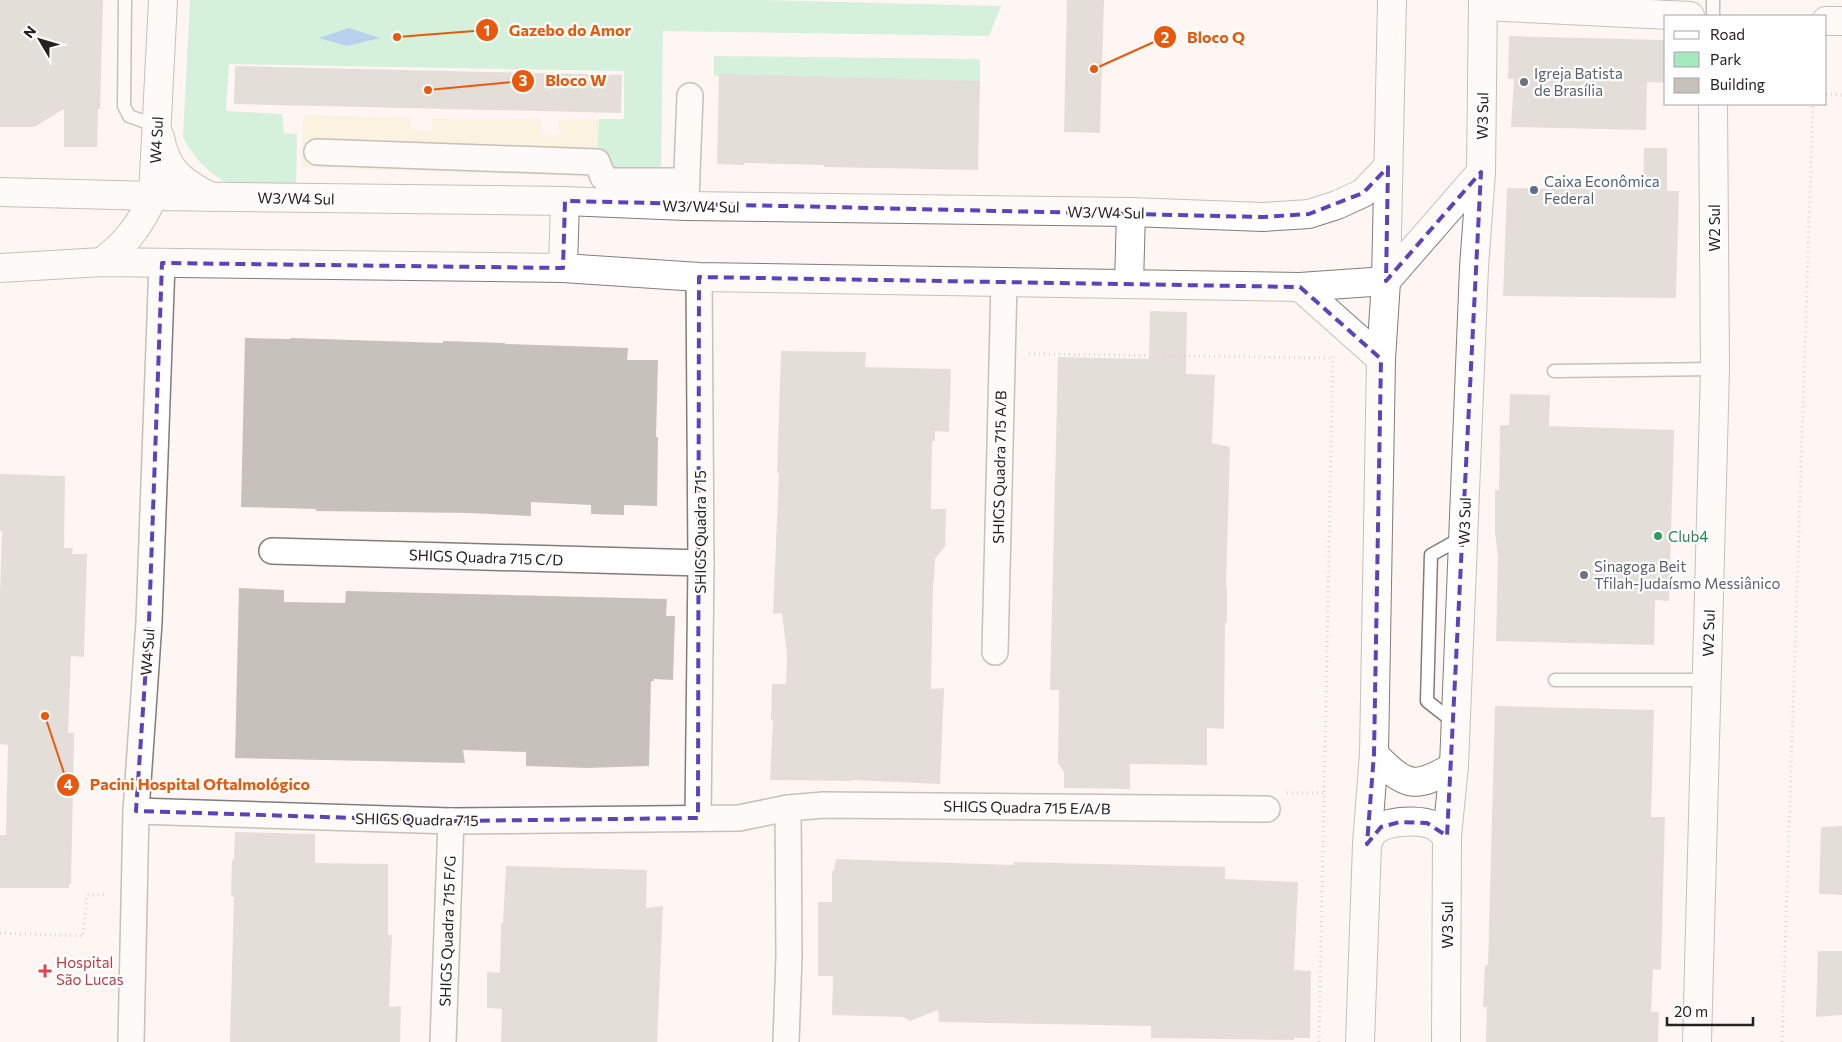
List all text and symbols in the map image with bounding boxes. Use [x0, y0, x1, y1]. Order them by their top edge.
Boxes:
north arrow [15, 15, 65, 65]
callout: Gazebo do Amor [474, 15, 642, 46]
legend [1664, 15, 1827, 105]
text: Gazebo do Amor [509, 20, 632, 39]
text: 1 [484, 21, 490, 39]
text: N [19, 22, 39, 41]
callout: Bloco Q [1152, 22, 1255, 53]
text: Road [1710, 25, 1745, 43]
text: Bloco Q [1187, 27, 1245, 46]
text: 2 [1161, 28, 1169, 46]
text: Park [1710, 50, 1741, 68]
place label: Igreja Batista de Brasília [1534, 64, 1623, 99]
callout: Bloco W [510, 65, 617, 96]
text: Bloco W [545, 70, 607, 89]
text: 3 [519, 71, 528, 89]
text: Building [1710, 75, 1765, 93]
marker: Igreja Batista de Brasília [1518, 76, 1530, 88]
street label: W3 Sul [1473, 92, 1491, 140]
street label: W4 Sul [146, 116, 166, 164]
place label: Caixa Econômica Federal [1544, 172, 1660, 207]
marker: Caixa Econômica Federal [1528, 184, 1540, 196]
street label: W3/W4 Sul [257, 188, 335, 208]
street label: W3/W4 Sul [662, 196, 740, 216]
street label: W3/W4 Sul [1067, 202, 1145, 222]
street label: W2 Sul [1705, 204, 1723, 252]
street label: SHIGS Quadra 715 A/B [989, 390, 1009, 544]
street label: SHIGS Quadra 715 [691, 470, 709, 594]
street label: W3 Sul [1454, 497, 1474, 545]
place label: Club4 [1668, 527, 1708, 545]
marker: Club4 [1652, 530, 1664, 542]
street label: SHIGS Quadra 715 C/D [409, 545, 563, 569]
place label: Sinagoga Beit Tfilah-Judaísmo Messiânico [1594, 557, 1781, 592]
marker: Sinagoga Beit Tfilah-Judaísmo Messiânico [1578, 569, 1590, 581]
street label: W2 Sul [1698, 609, 1718, 657]
street label: W4 Sul [136, 628, 158, 676]
callout: Pacini Hospital Oftalmológico [55, 769, 320, 800]
text: Pacini Hospital Oftalmológico [90, 774, 311, 793]
text: 4 [63, 775, 73, 793]
street label: SHIGS Quadra 715 E/A/B [943, 797, 1111, 817]
street label: SHIGS Quadra 715 [355, 809, 479, 829]
street label: SHIGS Quadra 715 F/G [435, 855, 459, 1007]
street label: W3 Sul [1438, 901, 1456, 949]
place label: Hospital São Lucas [56, 953, 124, 988]
marker: Hospital São Lucas [38, 964, 52, 978]
scale bar [1667, 994, 1753, 1026]
text: 20 m [1674, 1002, 1708, 1020]

